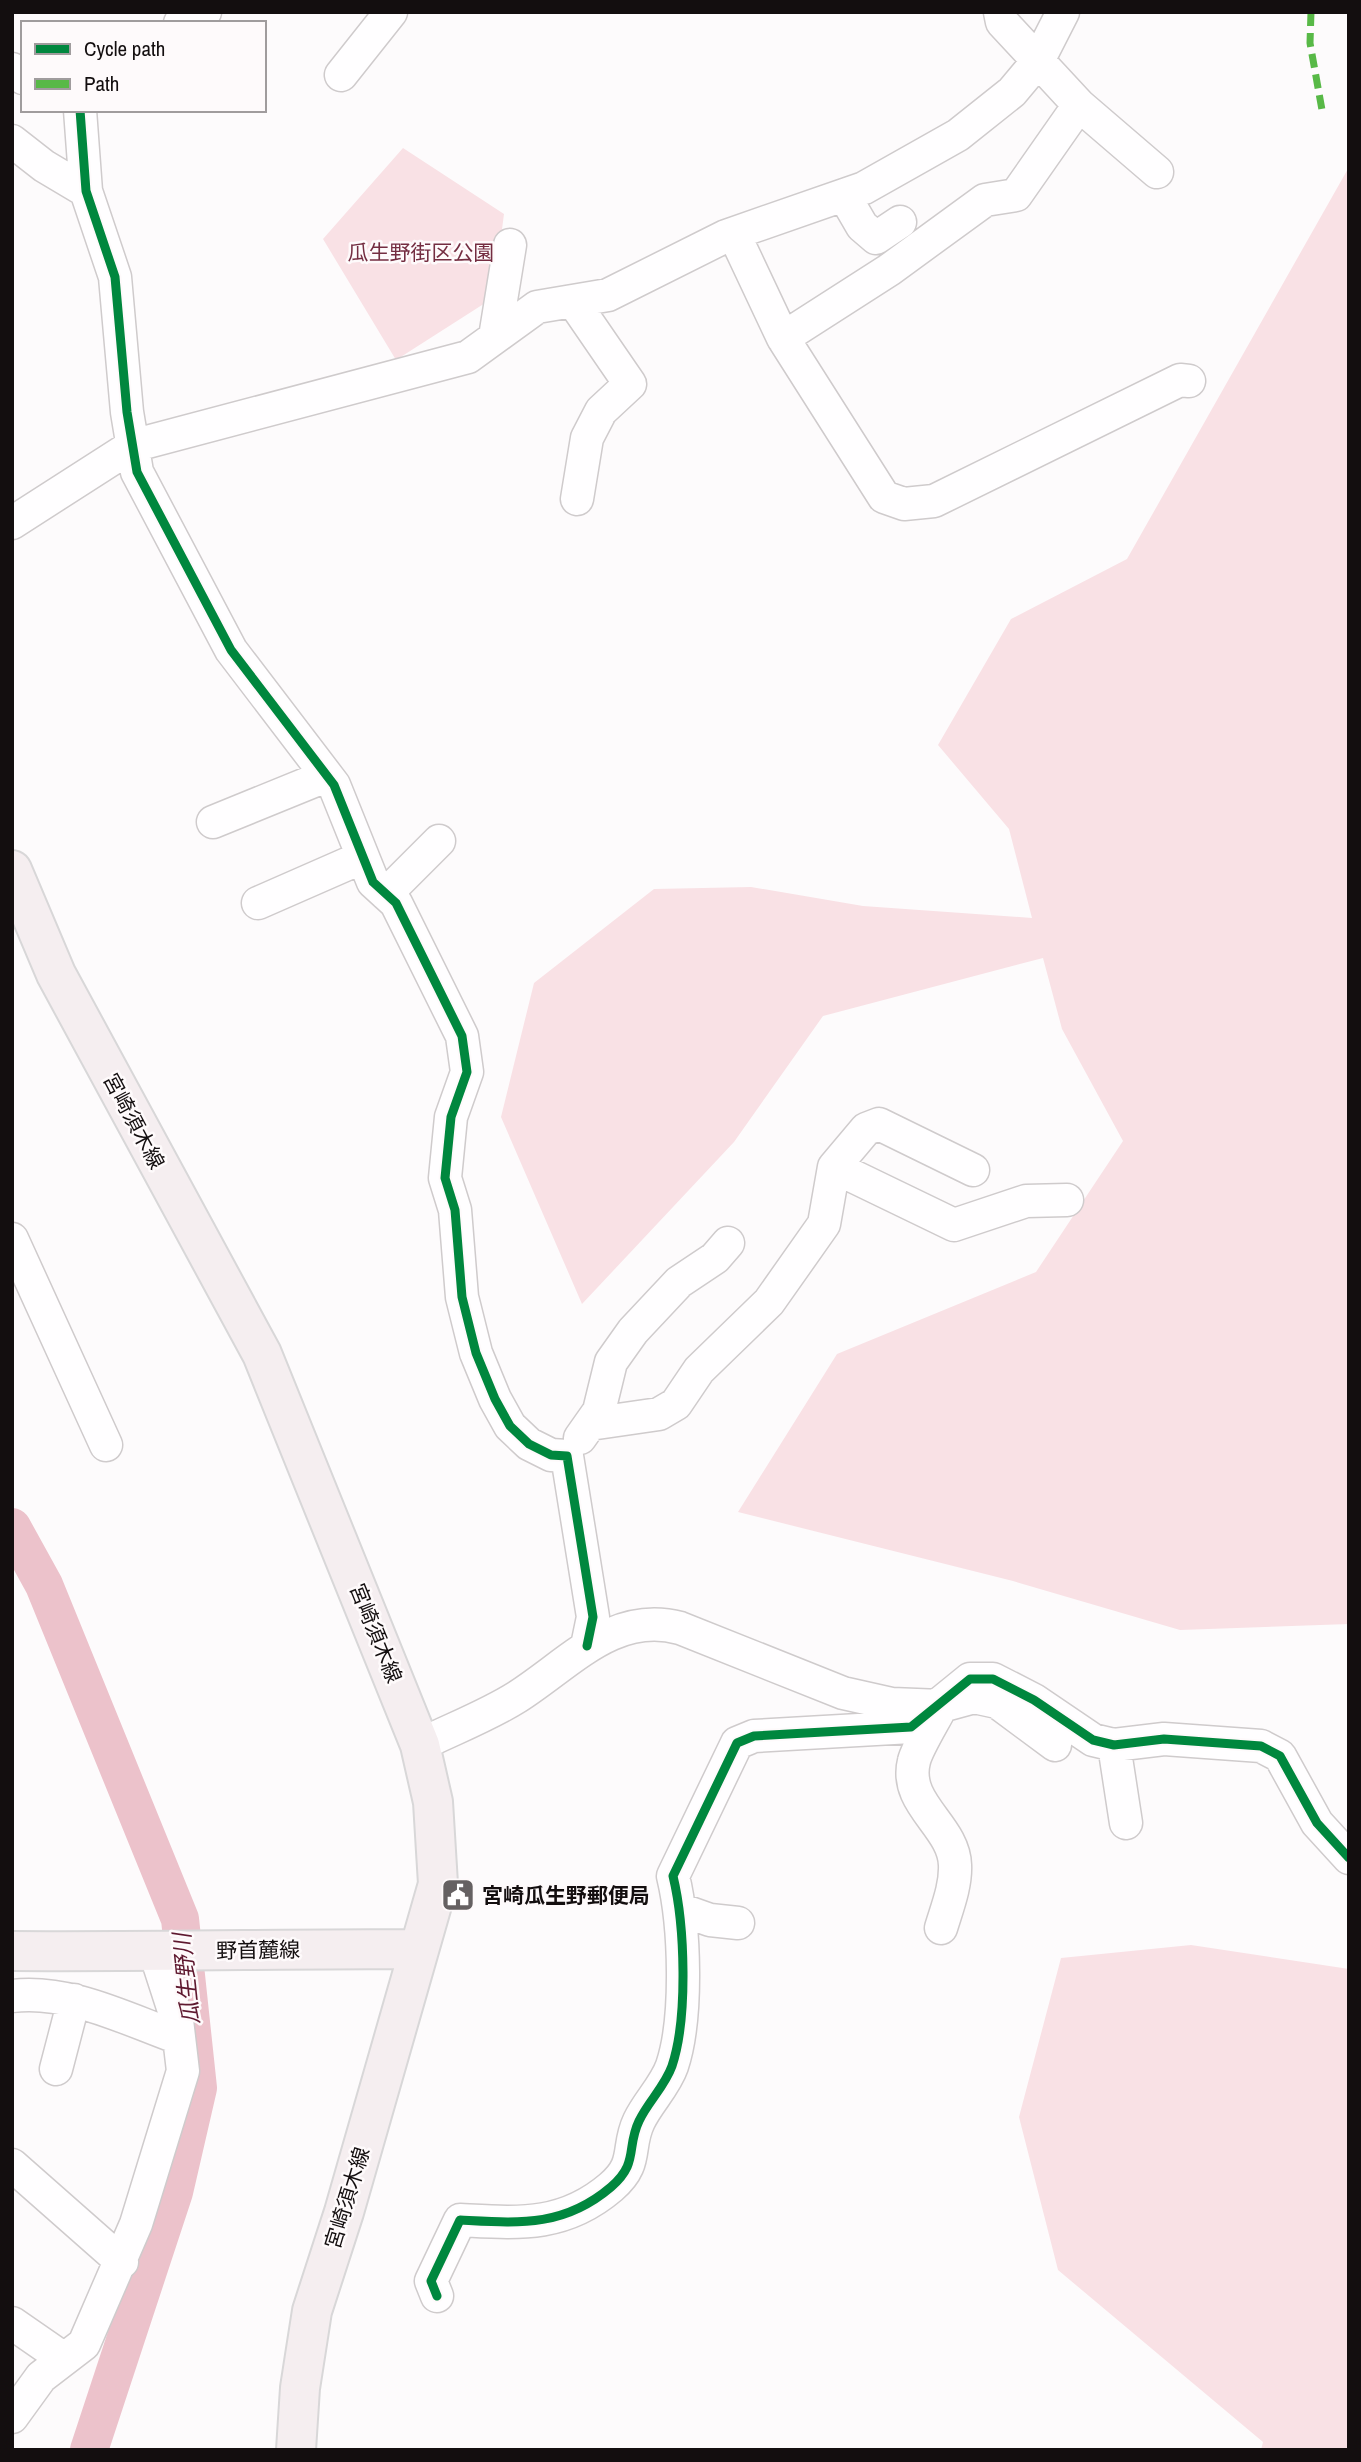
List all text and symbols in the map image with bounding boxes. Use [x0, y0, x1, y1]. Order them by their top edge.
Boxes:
legend [21, 21, 266, 112]
text: Cycle path [84, 34, 165, 63]
text: Path [84, 69, 119, 98]
park label: 瓜生野街区公園 [348, 238, 495, 267]
street label: 宮崎須木線 [97, 1068, 171, 1174]
street label: 宮崎須木線 [343, 1579, 409, 1687]
public building icon: 宮崎瓜生野郵便局 [439, 1876, 477, 1914]
place label: 宮崎瓜生野郵便局 [482, 1881, 650, 1910]
water label: 瓜生野川 [165, 1929, 206, 2026]
street label: 野首麓線 [216, 1935, 300, 1965]
street label: 宮崎須木線 [318, 2144, 376, 2252]

